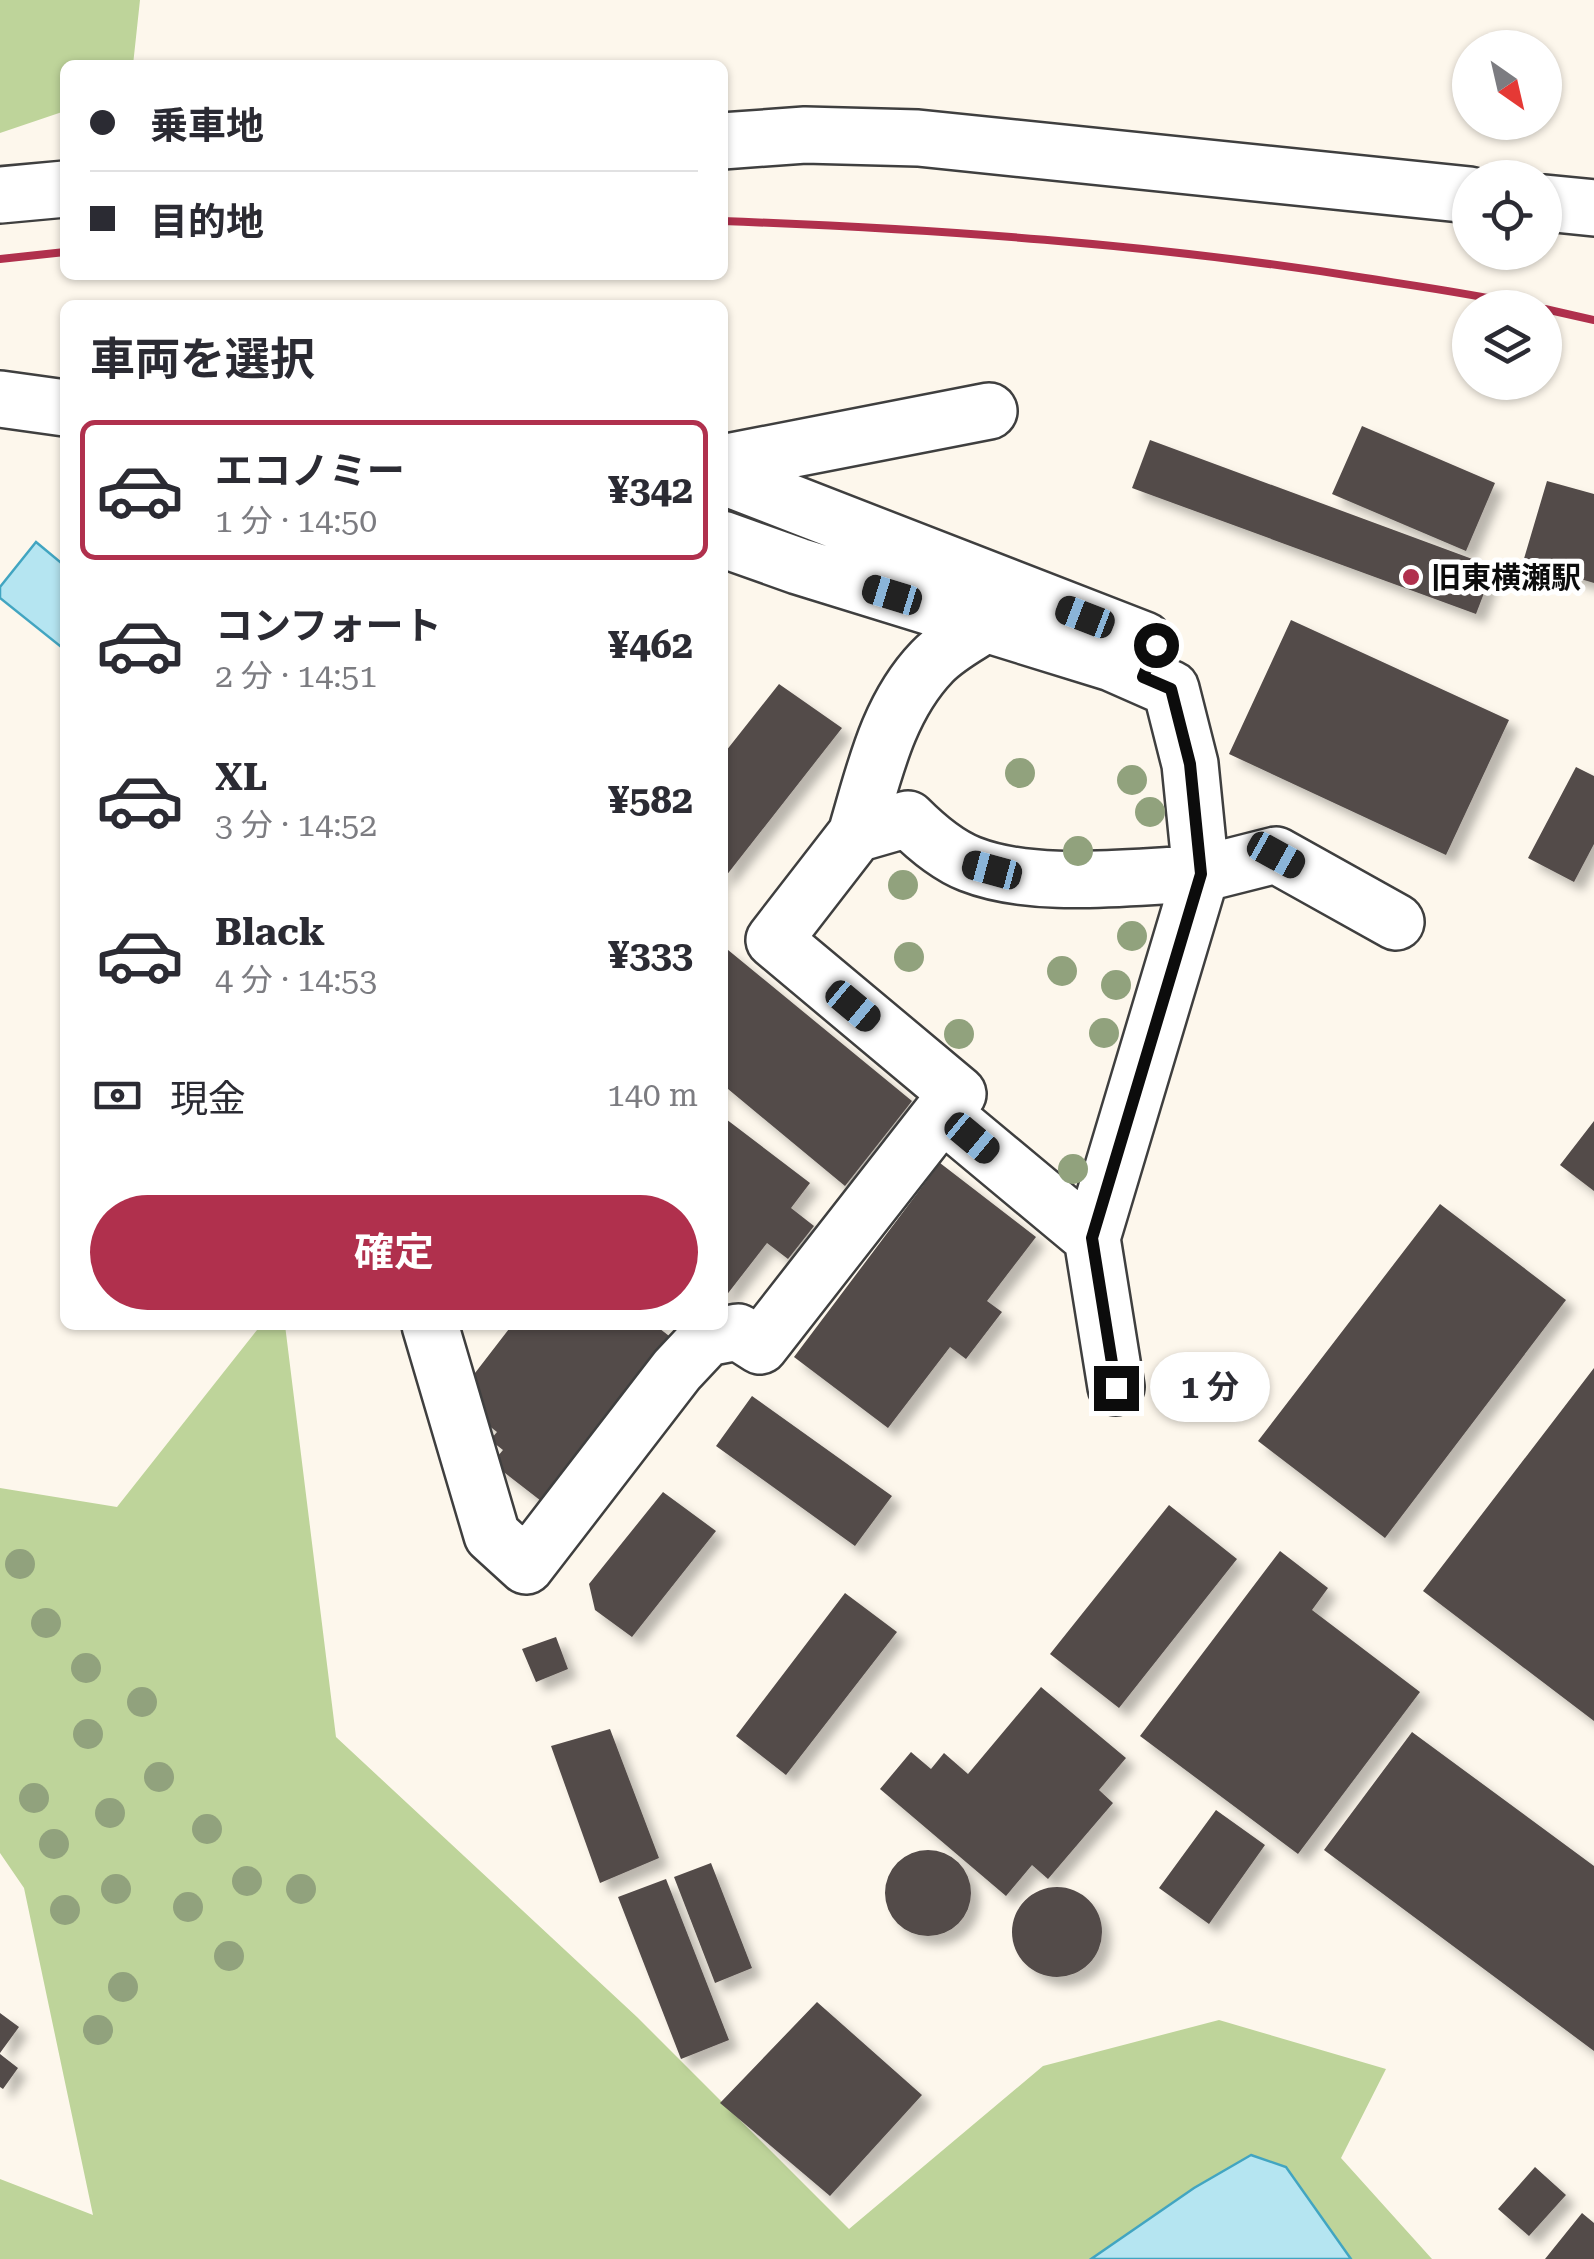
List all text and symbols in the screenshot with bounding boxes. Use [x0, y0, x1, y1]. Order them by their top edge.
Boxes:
north arrow [1452, 30, 1562, 140]
map controls [1452, 30, 1562, 400]
text: 乗車地 [150, 104, 264, 148]
button: locate [1452, 160, 1562, 270]
text: 目的地 [150, 200, 264, 244]
button: layers [1452, 290, 1562, 400]
text: 車両を選択 [90, 333, 315, 386]
icon: car [95, 445, 185, 535]
text: エコノミー [215, 449, 405, 493]
text: ¥342 [608, 468, 693, 512]
text: 1 分 · 14:50 [215, 502, 377, 540]
place label: 旧東横瀬駅 [1431, 560, 1581, 595]
marker: 旧東横瀬駅 [1400, 566, 1422, 588]
car [859, 572, 925, 618]
car [1052, 592, 1118, 642]
icon: car [95, 600, 185, 690]
text: コンフォート [215, 604, 442, 648]
text: ¥462 [608, 623, 693, 667]
route start [1134, 623, 1179, 668]
text: 2 分 · 14:51 [215, 657, 377, 695]
icon: car [95, 755, 185, 845]
text: XL [215, 755, 267, 799]
text: ¥582 [608, 778, 693, 822]
text: 3 分 · 14:52 [215, 806, 377, 844]
car [1242, 827, 1310, 883]
car [959, 848, 1025, 892]
icon: car [95, 910, 185, 1000]
text: Black [215, 910, 325, 954]
text: ¥333 [608, 933, 693, 977]
text: 4 分 · 14:53 [215, 961, 377, 999]
car [820, 975, 886, 1037]
icon: cash [90, 1068, 145, 1123]
text: 140 m [607, 1076, 698, 1114]
text: 現金 [170, 1077, 246, 1121]
car [939, 1107, 1005, 1169]
button: 確定 [90, 1195, 698, 1310]
callout: 1 分 [1151, 1353, 1271, 1423]
route end [1094, 1366, 1139, 1411]
text: 1 分 [1181, 1368, 1239, 1406]

